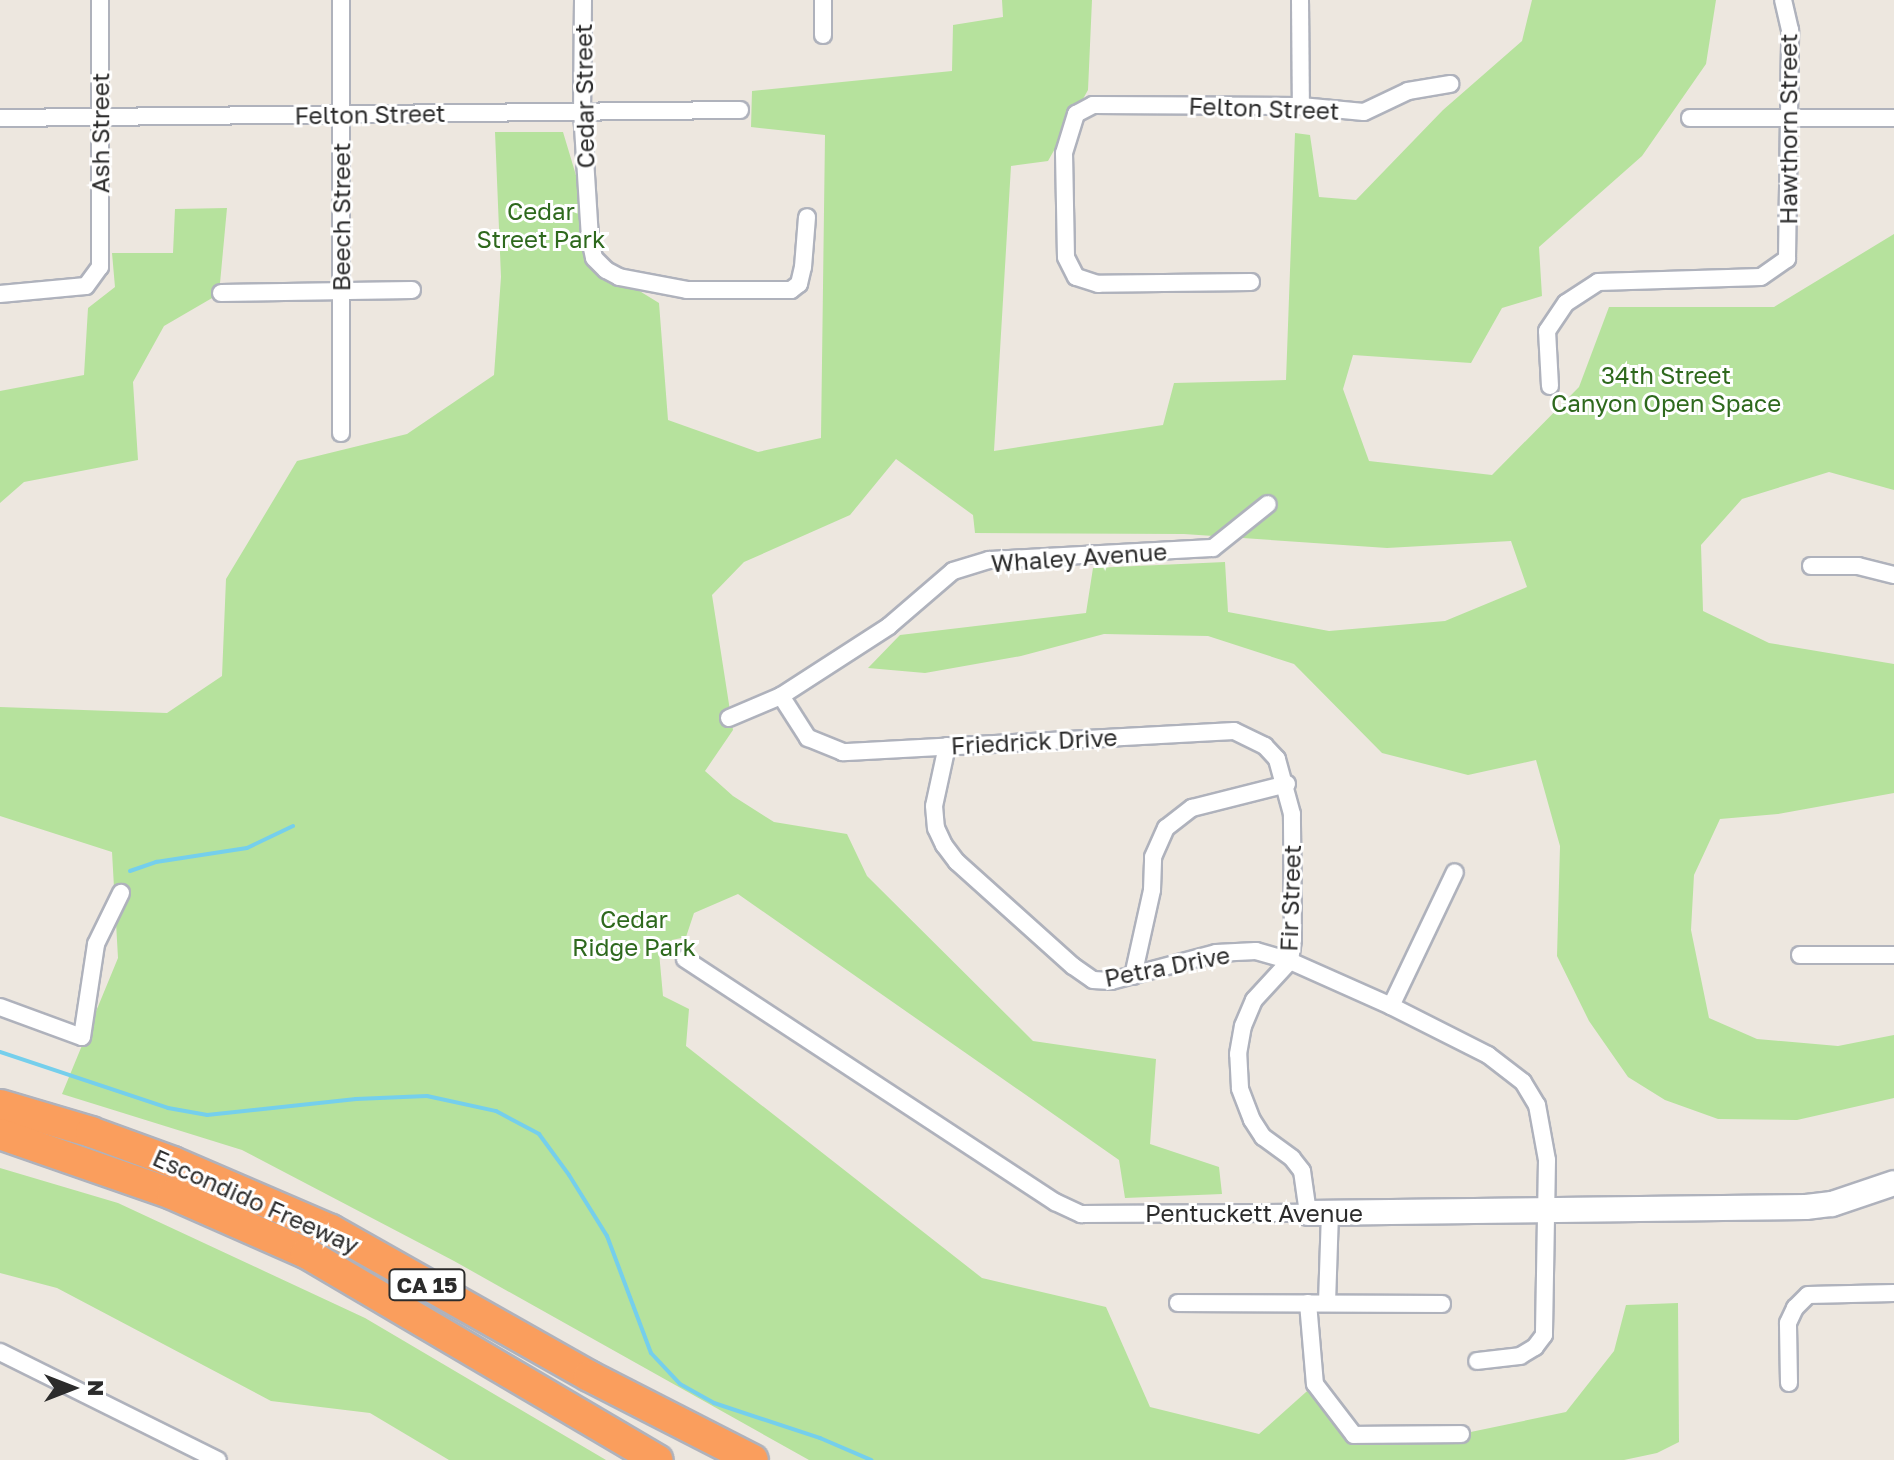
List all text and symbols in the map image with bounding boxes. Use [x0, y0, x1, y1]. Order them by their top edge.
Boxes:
street label: Cedar Street [568, 23, 600, 169]
street label: Hawthorn Street [1774, 33, 1802, 225]
street label: Ash Street [86, 73, 114, 193]
street label: Felton Street [1188, 91, 1340, 125]
street label: Felton Street [294, 98, 446, 130]
street label: Beech Street [327, 143, 355, 291]
park label: Cedar Street Park [477, 197, 605, 253]
park label: 34th Street Canyon Open Space [1551, 361, 1781, 417]
street label: Whaley Avenue [990, 536, 1168, 578]
street label: Friedrick Drive [950, 722, 1118, 760]
street label: Fir Street [1274, 844, 1306, 952]
park label: Cedar Ridge Park [572, 905, 696, 961]
street label: Petra Drive [1102, 940, 1232, 992]
street label: Escondido Freeway [149, 1143, 363, 1259]
street label: Pentuckett Avenue [1145, 1199, 1363, 1227]
road number: CA 15 [387, 1267, 467, 1303]
north arrow [32, 1348, 112, 1428]
text: N [83, 1380, 110, 1396]

